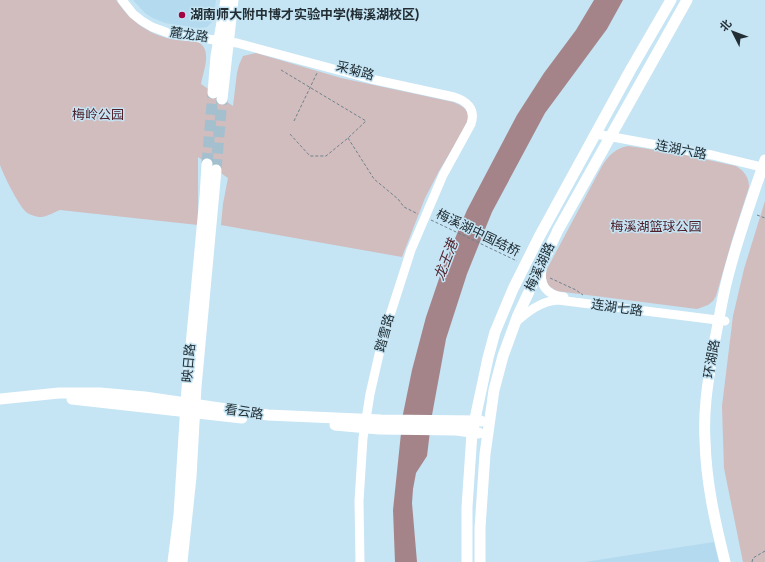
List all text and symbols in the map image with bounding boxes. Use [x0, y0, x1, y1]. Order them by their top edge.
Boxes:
place label: 湖南师大附中博才实验中学(梅溪湖校区) [190, 7, 419, 23]
marker: 湖南师大附中博才实验中学(梅溪湖校区) [177, 10, 187, 20]
north arrow [713, 12, 753, 52]
text: 北 [717, 17, 734, 34]
street label: 麓龙路 [169, 24, 209, 46]
street label: 采菊路 [334, 58, 376, 84]
park label: 梅岭公园 [72, 107, 124, 123]
street label: 连湖六路 [654, 137, 708, 163]
street label: 梅溪湖中国结桥 [434, 206, 522, 260]
park label: 梅溪湖篮球公园 [610, 219, 702, 235]
water label: 龙王港 [431, 235, 462, 283]
street label: 梅溪湖路 [522, 240, 558, 294]
street label: 连湖七路 [590, 296, 644, 320]
street label: 踏雪路 [372, 312, 398, 354]
street label: 环湖路 [701, 338, 723, 380]
street label: 映日路 [179, 343, 199, 383]
street label: 看云路 [223, 401, 265, 423]

